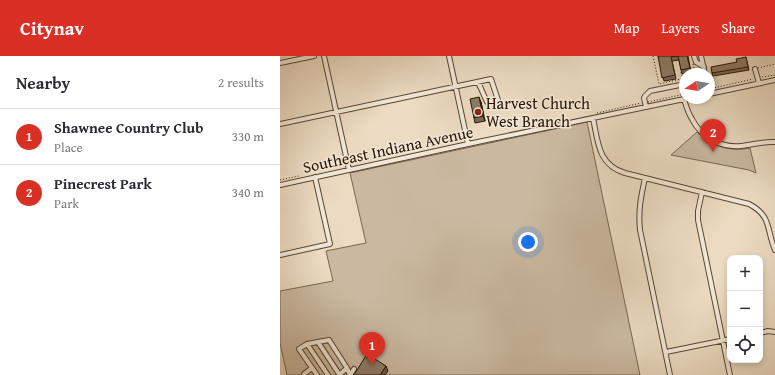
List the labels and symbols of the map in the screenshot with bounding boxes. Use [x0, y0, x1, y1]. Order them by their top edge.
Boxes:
north arrow [679, 68, 715, 104]
place label: Harvest Church West Branch [486, 91, 590, 133]
marker: Harvest Church West Branch [473, 107, 483, 117]
street label: Southeast Indiana Avenue [301, 119, 475, 179]
pin: 2 [700, 119, 726, 152]
your location [518, 232, 538, 252]
pin: 1 [359, 332, 385, 365]

